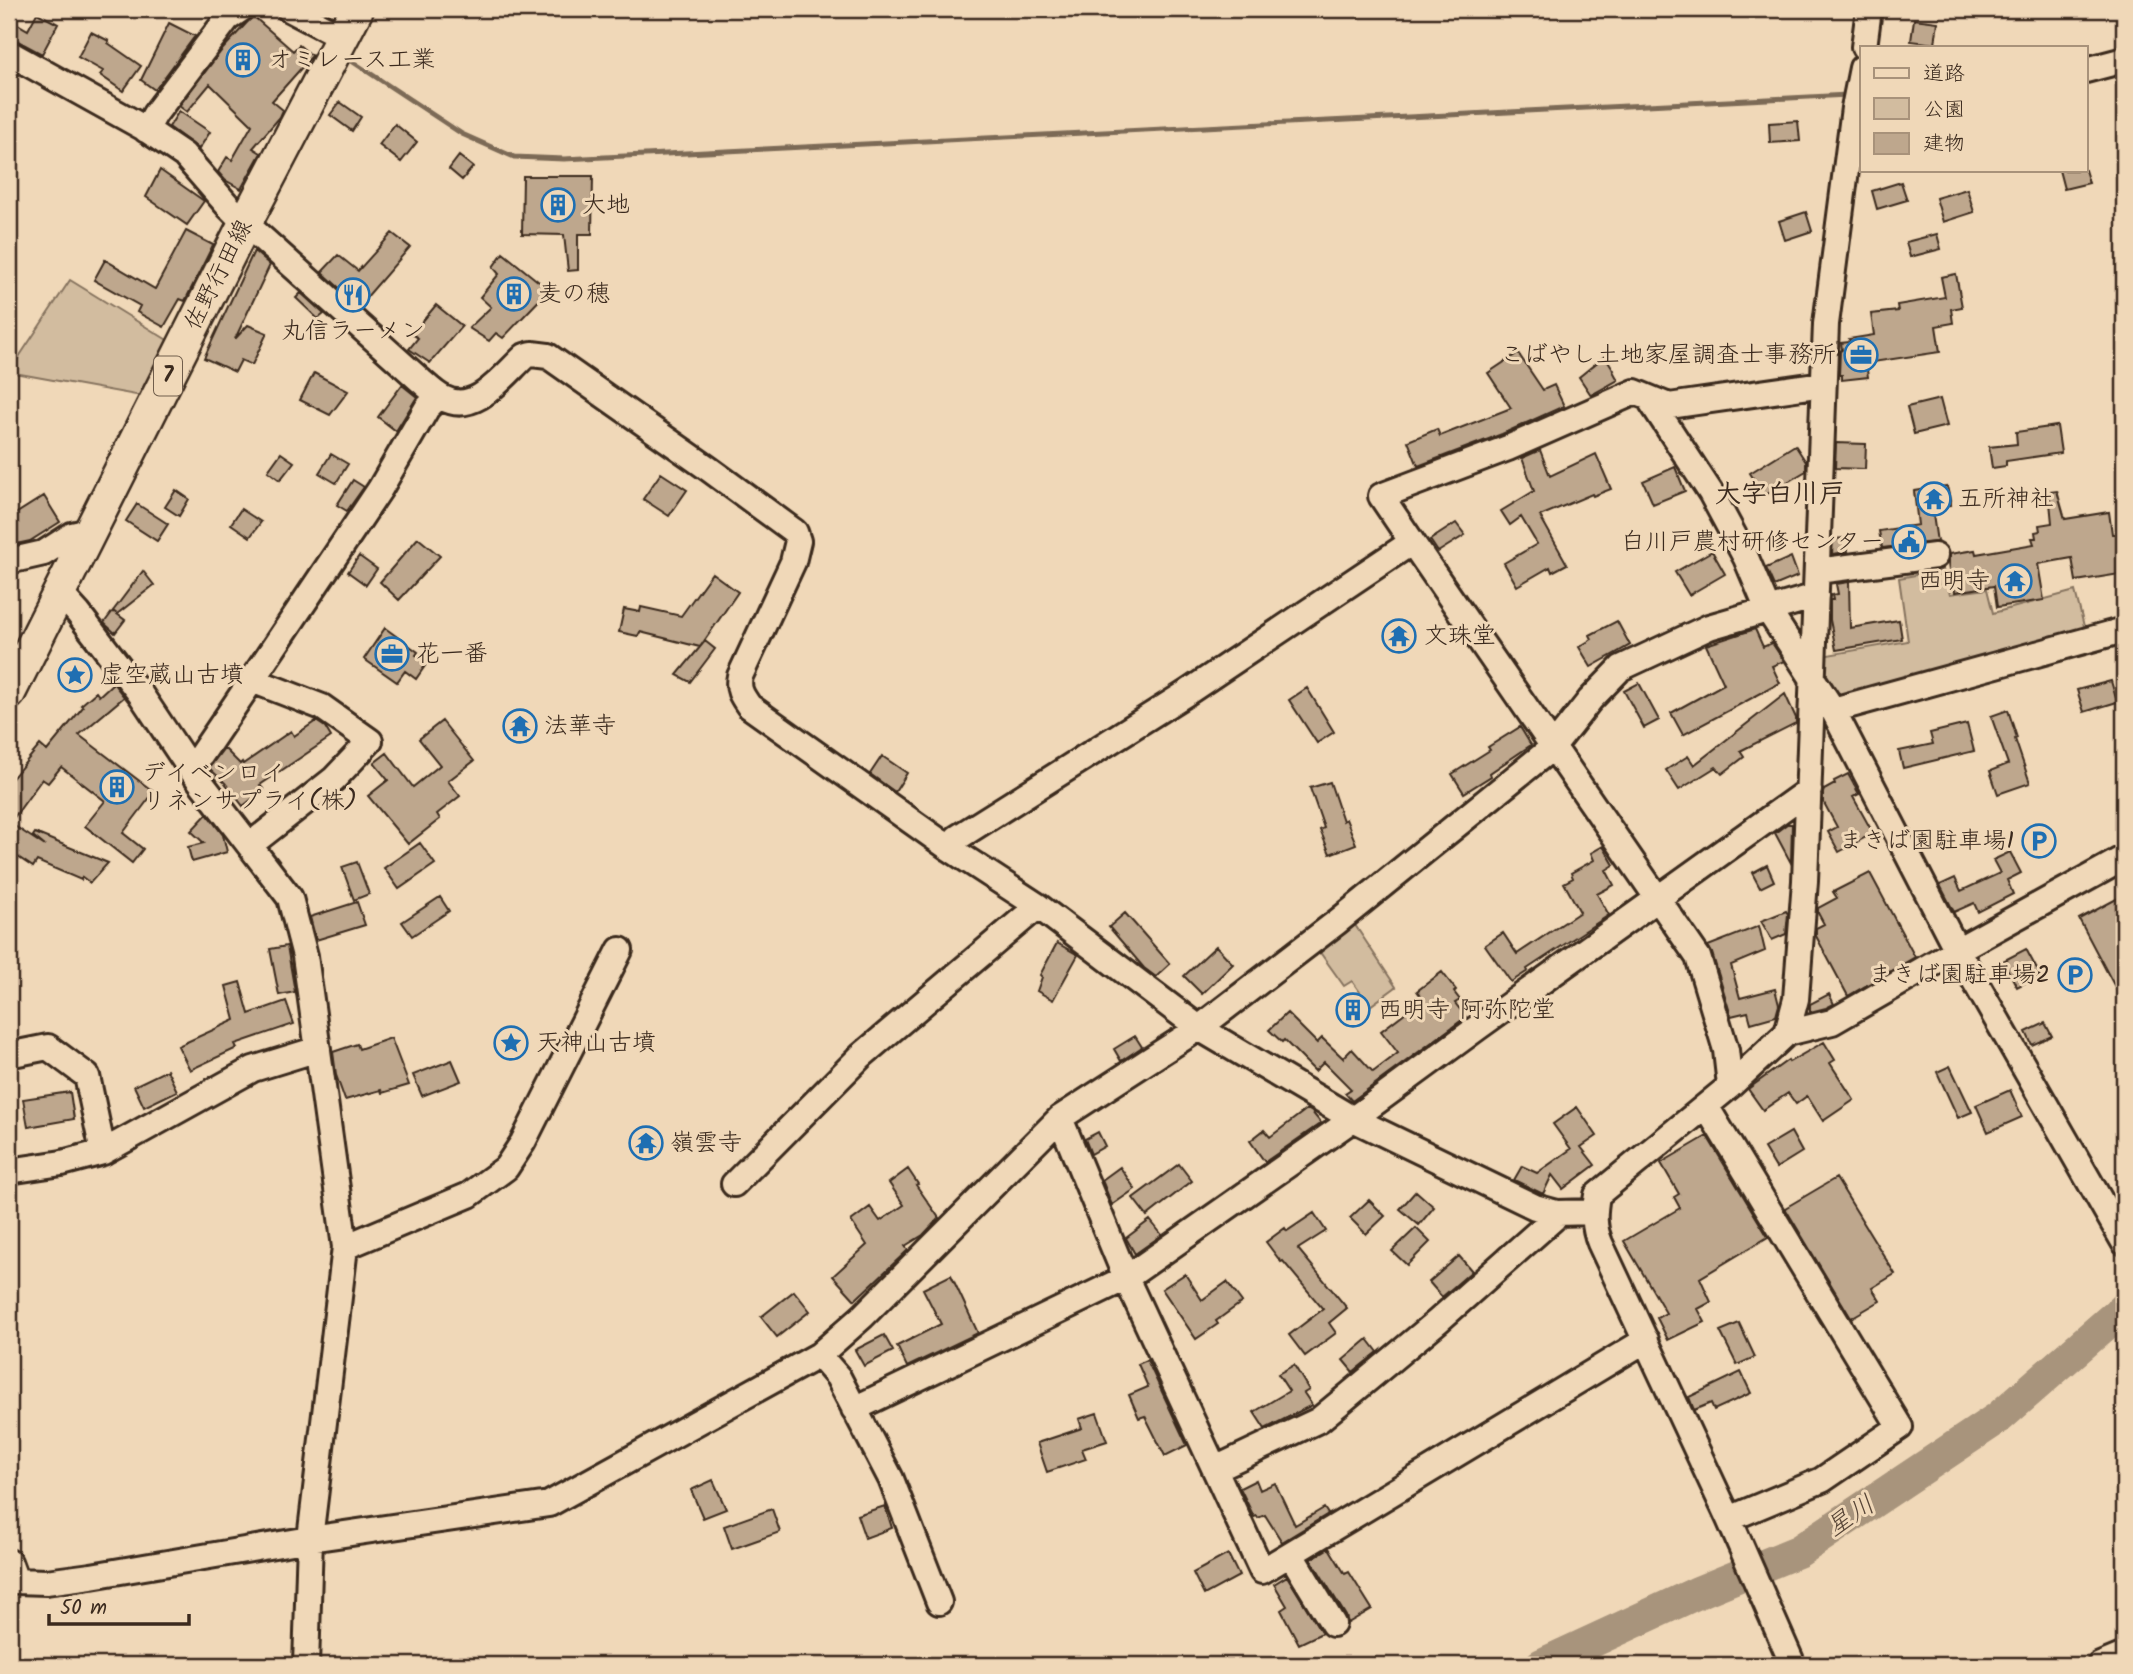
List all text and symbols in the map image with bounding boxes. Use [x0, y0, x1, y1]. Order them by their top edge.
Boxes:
building icon: オミレース工業 [224, 41, 262, 79]
place label: オミレース工業 [268, 41, 436, 80]
legend [1860, 46, 2088, 172]
text: 道路 [1923, 58, 1965, 91]
text: 公園 [1923, 94, 1965, 127]
text: 建物 [1923, 128, 1965, 161]
building icon: 大地 [539, 186, 577, 224]
place label: 大地 [582, 186, 630, 225]
street label: 佐野行田線 [174, 213, 264, 337]
building icon: 麦の穂 [495, 275, 533, 313]
place label: 麦の穂 [538, 275, 610, 314]
restaurant icon: 丸信ラーメン [334, 276, 372, 314]
place label: 丸信ラーメン [281, 312, 425, 351]
place label: こばやし土地家屋調査士事務所 [1500, 336, 1836, 375]
office icon: こばやし土地家屋調査士事務所 [1842, 336, 1880, 374]
road number: 7 [154, 356, 182, 396]
district label: 大字白川戸 [1715, 474, 1845, 516]
temple icon: 五所神社 [1915, 480, 1953, 518]
place label: 五所神社 [1958, 480, 2054, 519]
place label: 白川戸農村研修センター [1621, 523, 1884, 562]
public building icon: 白川戸農村研修センター [1890, 523, 1928, 561]
place label: 西明寺 [1918, 562, 1990, 601]
temple icon: 西明寺 [1996, 562, 2034, 600]
temple icon: 文珠堂 [1380, 617, 1418, 655]
place label: 文珠堂 [1424, 617, 1496, 656]
office icon: 花一番 [373, 635, 411, 673]
place label: 花一番 [416, 635, 488, 674]
place icon: 虚空蔵山古墳 [56, 656, 94, 694]
place label: 虚空蔵山古墳 [100, 656, 244, 695]
temple icon: 法華寺 [501, 707, 539, 745]
place label: 法華寺 [544, 707, 616, 746]
place label: デイベンロイ リネンサプライ(株) [142, 754, 357, 821]
building icon: デイベンロイ リネンサプライ(株) [98, 768, 136, 806]
place label: まきば園駐車場1 [1838, 822, 2014, 861]
parking icon: まきば園駐車場1 [2020, 822, 2058, 860]
place label: まきば園駐車場2 [1868, 956, 2050, 995]
parking icon: まきば園駐車場2 [2056, 956, 2094, 994]
building icon: 西明寺 阿弥陀堂 [1334, 991, 1372, 1029]
place label: 西明寺 阿弥陀堂 [1378, 991, 1556, 1030]
place icon: 天神山古墳 [492, 1024, 530, 1062]
place label: 天神山古墳 [536, 1024, 656, 1063]
temple icon: 嶺雲寺 [627, 1124, 665, 1162]
place label: 嶺雲寺 [670, 1124, 742, 1163]
water label: 星川 [1818, 1485, 1884, 1549]
scale bar [49, 1583, 189, 1627]
text: 50 m [60, 1592, 107, 1625]

